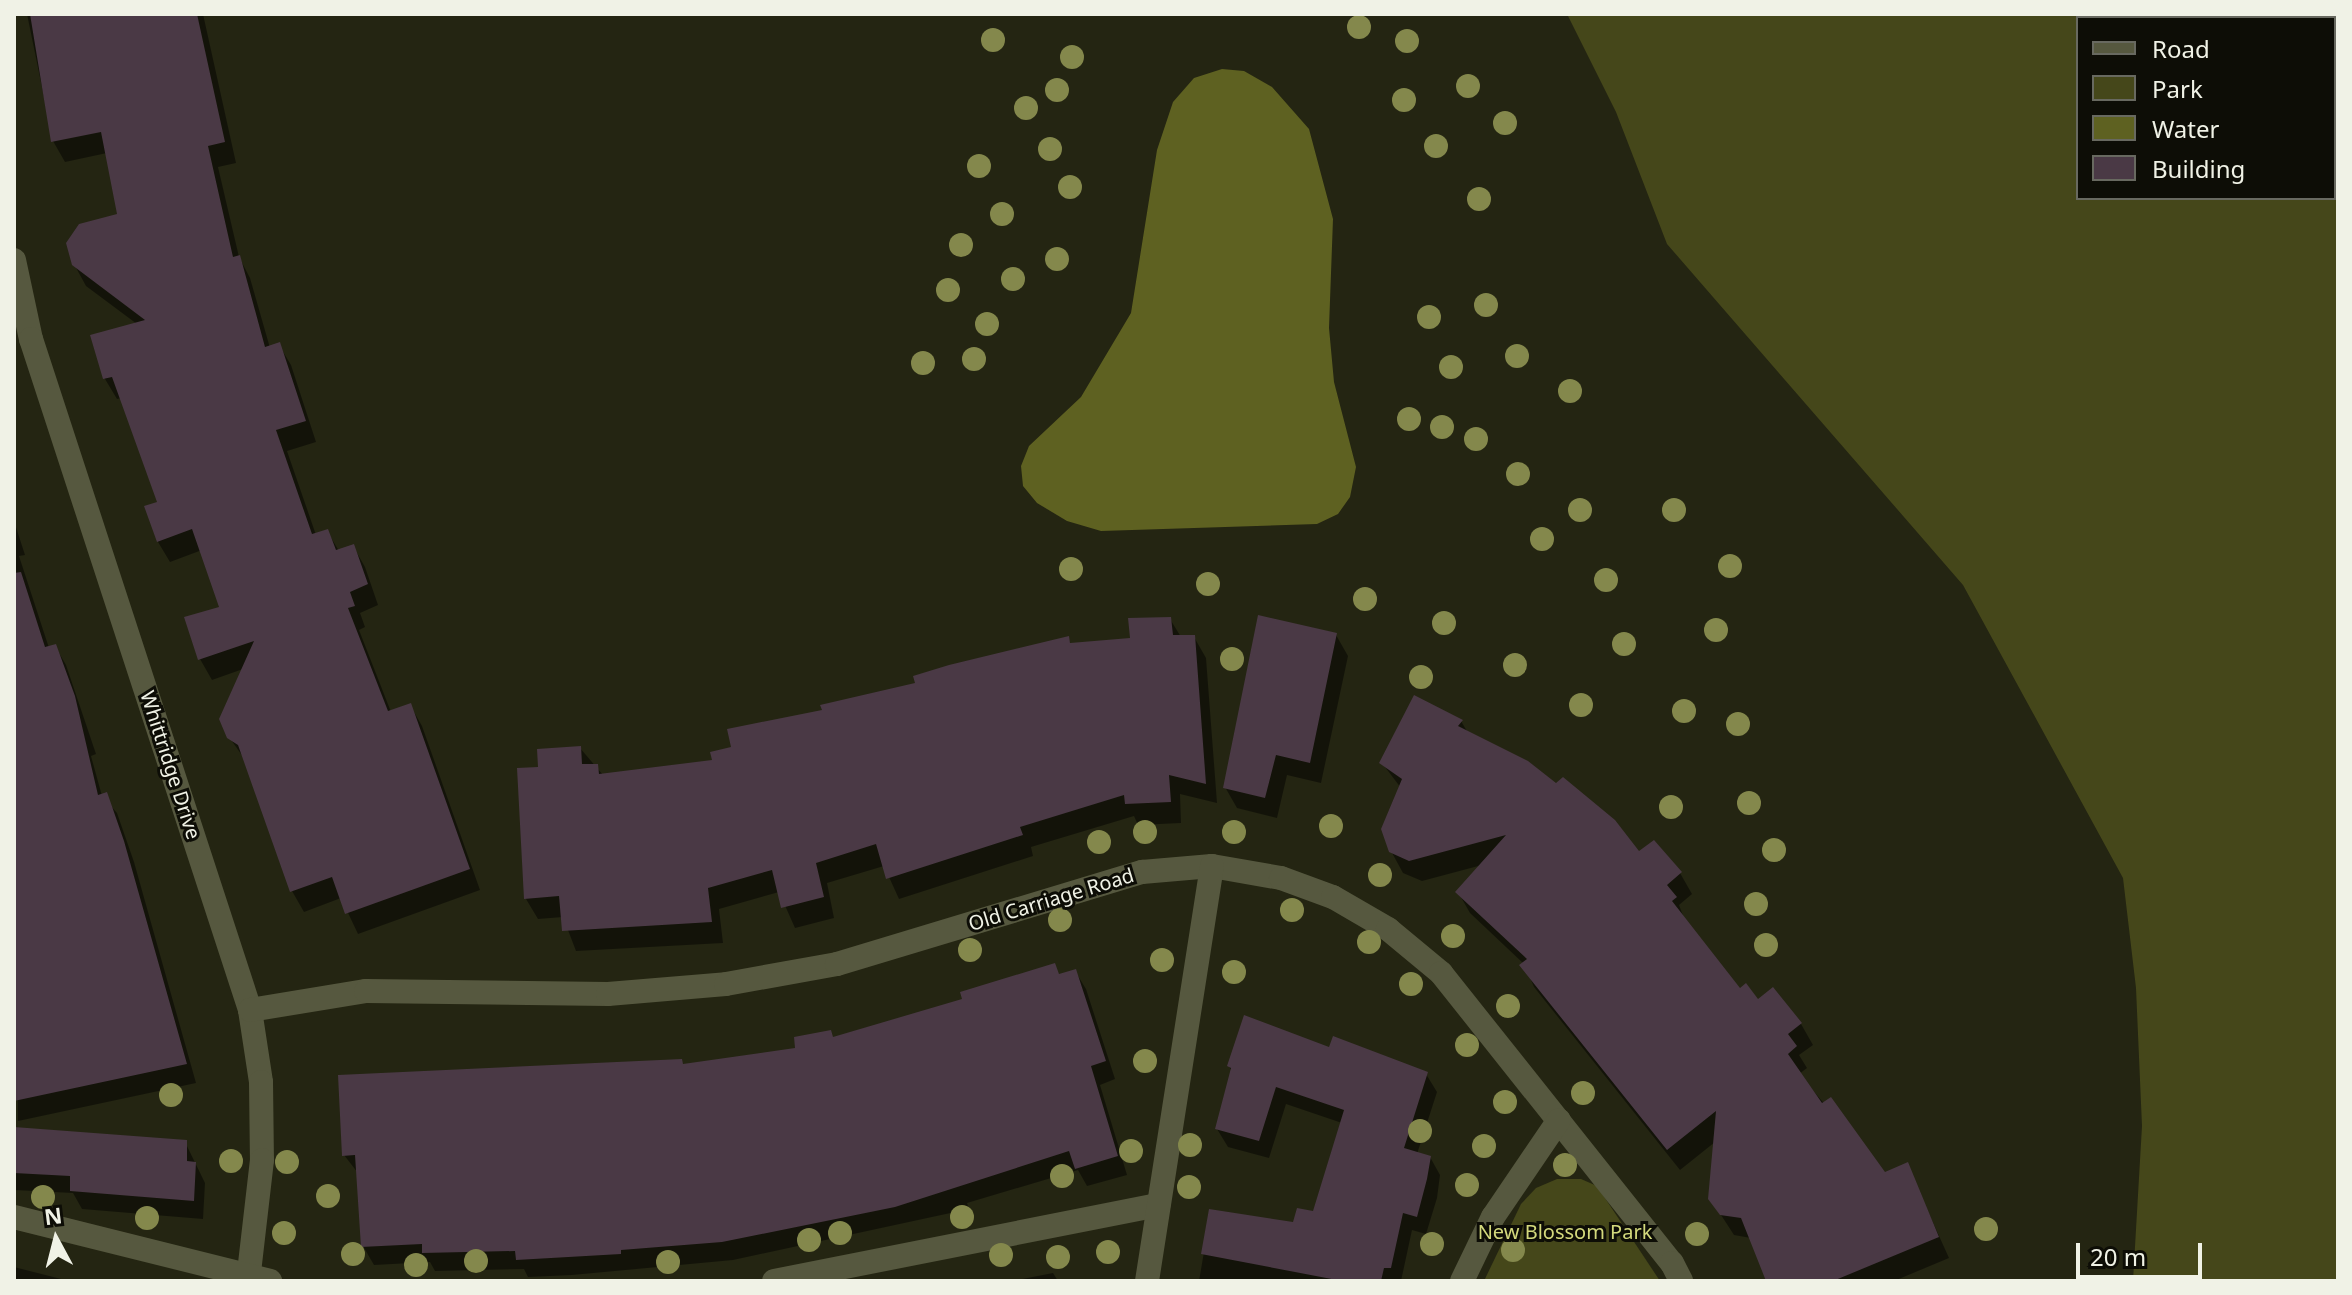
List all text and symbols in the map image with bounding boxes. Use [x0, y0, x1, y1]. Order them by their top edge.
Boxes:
legend [2076, 16, 2336, 200]
text: Road [2152, 32, 2210, 65]
text: Park [2152, 72, 2203, 105]
text: Water [2152, 112, 2219, 145]
text: Building [2152, 152, 2245, 185]
street label: Whittridge Drive [136, 688, 206, 842]
street label: Old Carriage Road [965, 862, 1137, 936]
north arrow [16, 1199, 96, 1279]
text: N [42, 1199, 64, 1231]
park label: New Blossom Park [1478, 1219, 1652, 1243]
scale bar [2080, 1227, 2206, 1277]
text: 20 m [2090, 1240, 2146, 1273]

